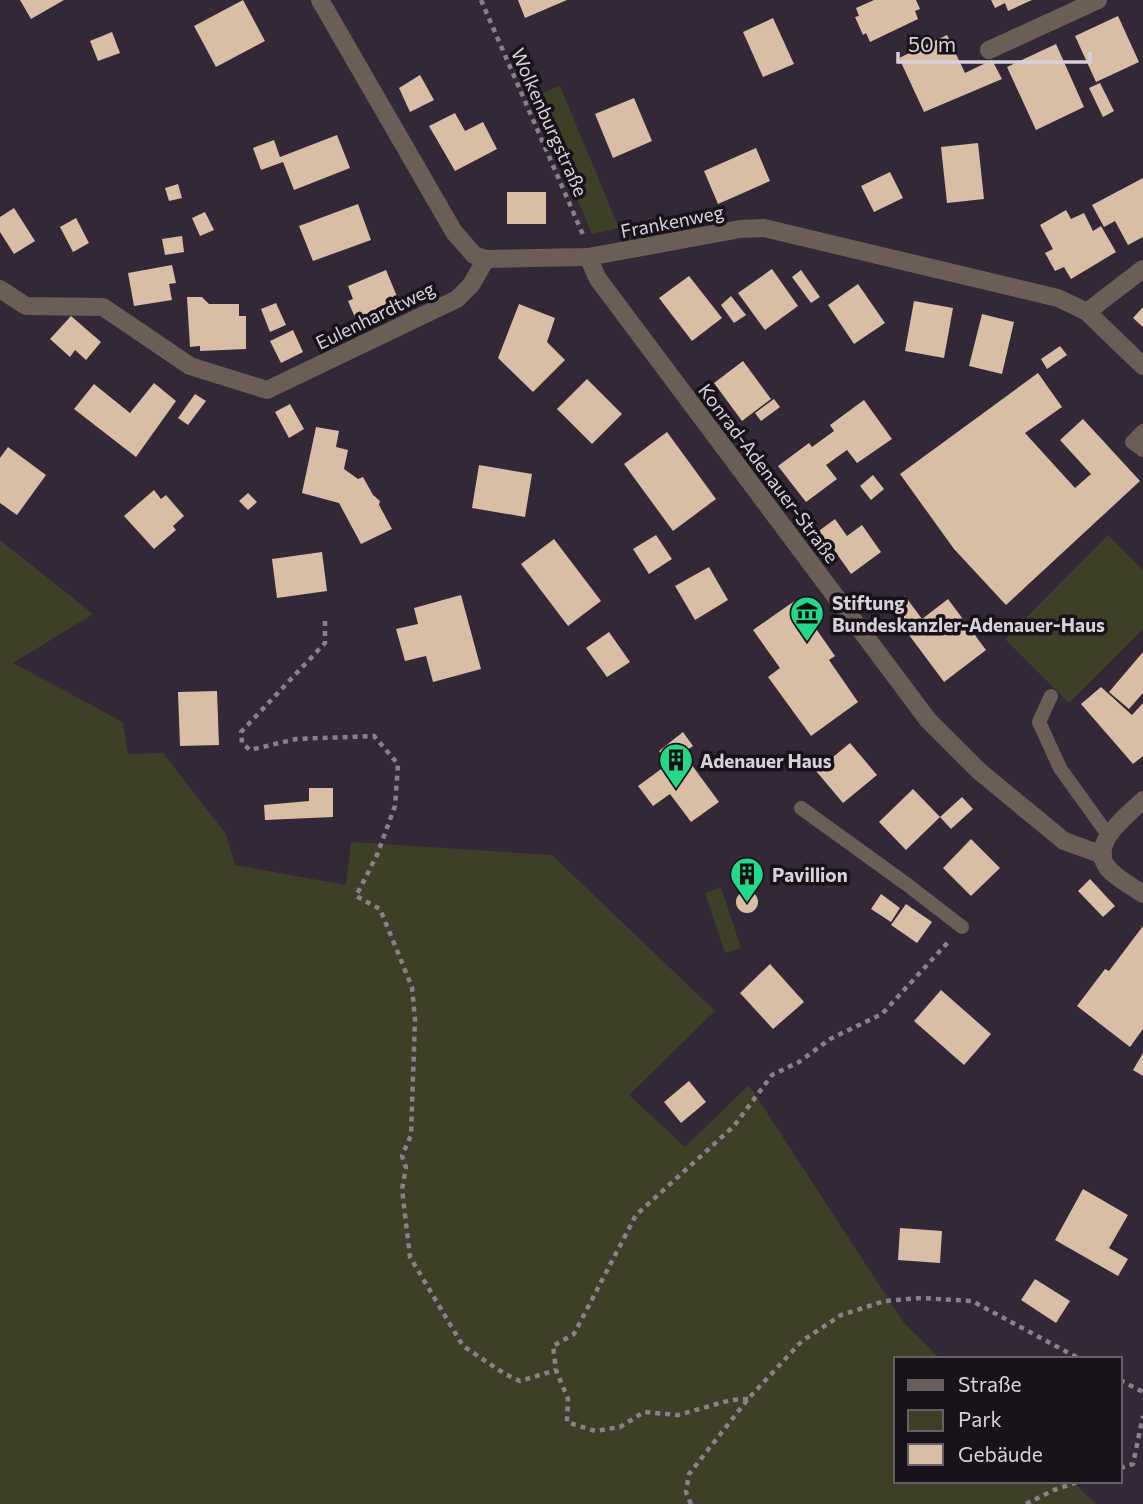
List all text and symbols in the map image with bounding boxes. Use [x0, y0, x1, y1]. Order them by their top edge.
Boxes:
scale bar [898, 21, 1090, 65]
text: 50 m [908, 31, 956, 56]
street label: Wolkenburgstraße [507, 44, 593, 200]
street label: Frankenweg [618, 200, 726, 242]
street label: Eulenhardtweg [312, 276, 438, 354]
street label: Konrad-Adenauer-Straße [694, 379, 844, 567]
place label: Stiftung Bundeskanzler-Adenauer-Haus [832, 591, 1105, 636]
museum icon: Stiftung Bundeskanzler-Adenauer-Haus [788, 594, 826, 643]
building icon: Adenauer Haus [657, 741, 695, 790]
place label: Adenauer Haus [700, 749, 832, 772]
building icon: Pavillion [728, 855, 766, 904]
place label: Pavillion [772, 863, 848, 886]
legend [894, 1357, 1122, 1483]
text: Straße [958, 1371, 1022, 1396]
text: Park [958, 1406, 1002, 1431]
text: Gebäude [958, 1441, 1043, 1466]

